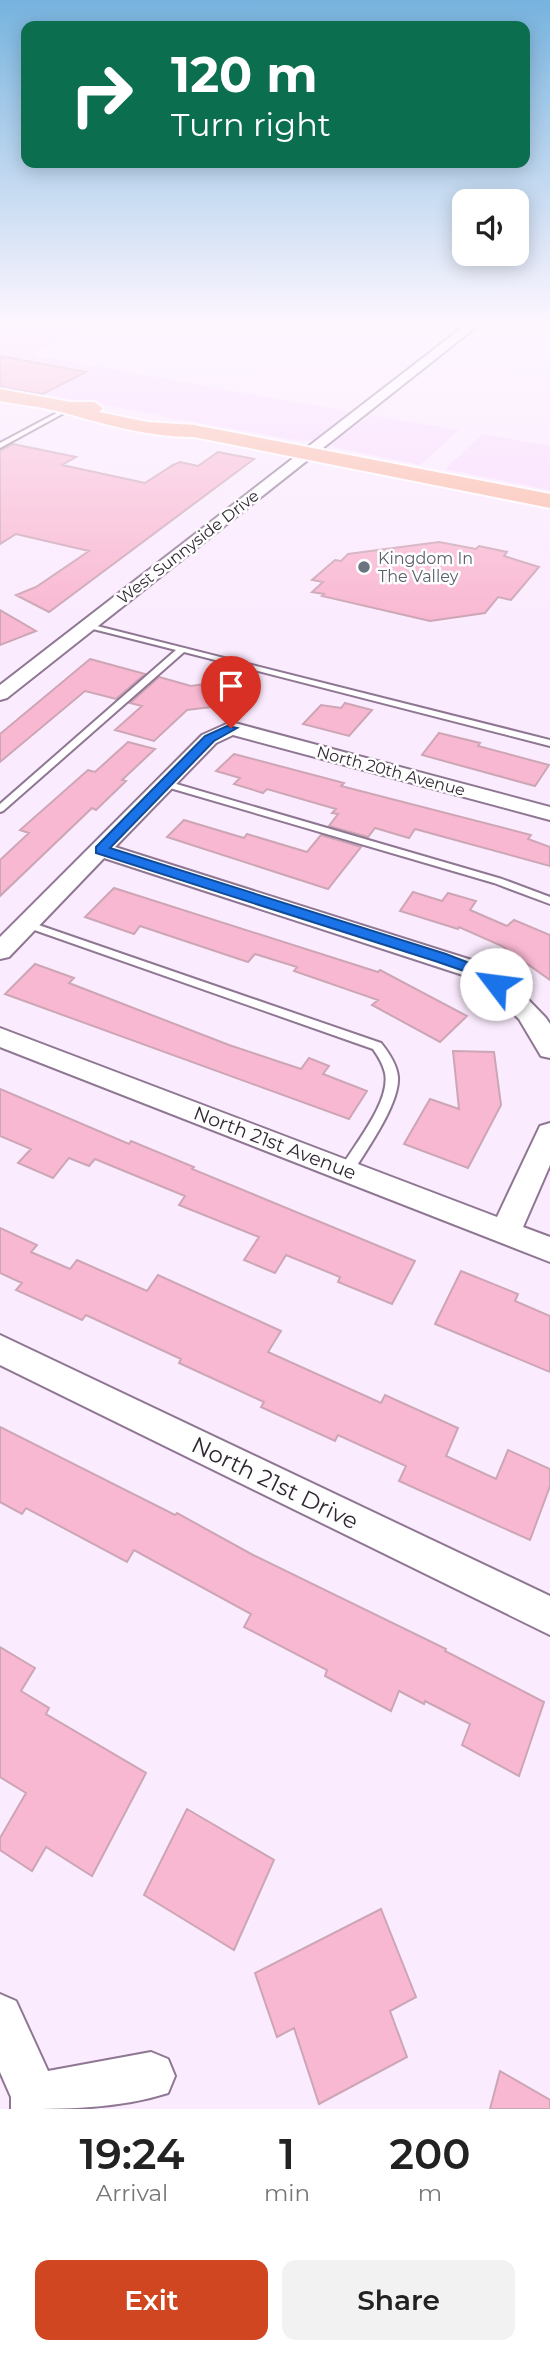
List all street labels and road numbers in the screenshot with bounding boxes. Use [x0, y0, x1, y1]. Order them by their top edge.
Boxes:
street label: West Sunnyside Drive [113, 486, 263, 608]
street label: North 20th Avenue [315, 742, 467, 800]
street label: North 21st Avenue [191, 1101, 359, 1185]
street label: North 21st Drive [187, 1431, 363, 1535]

